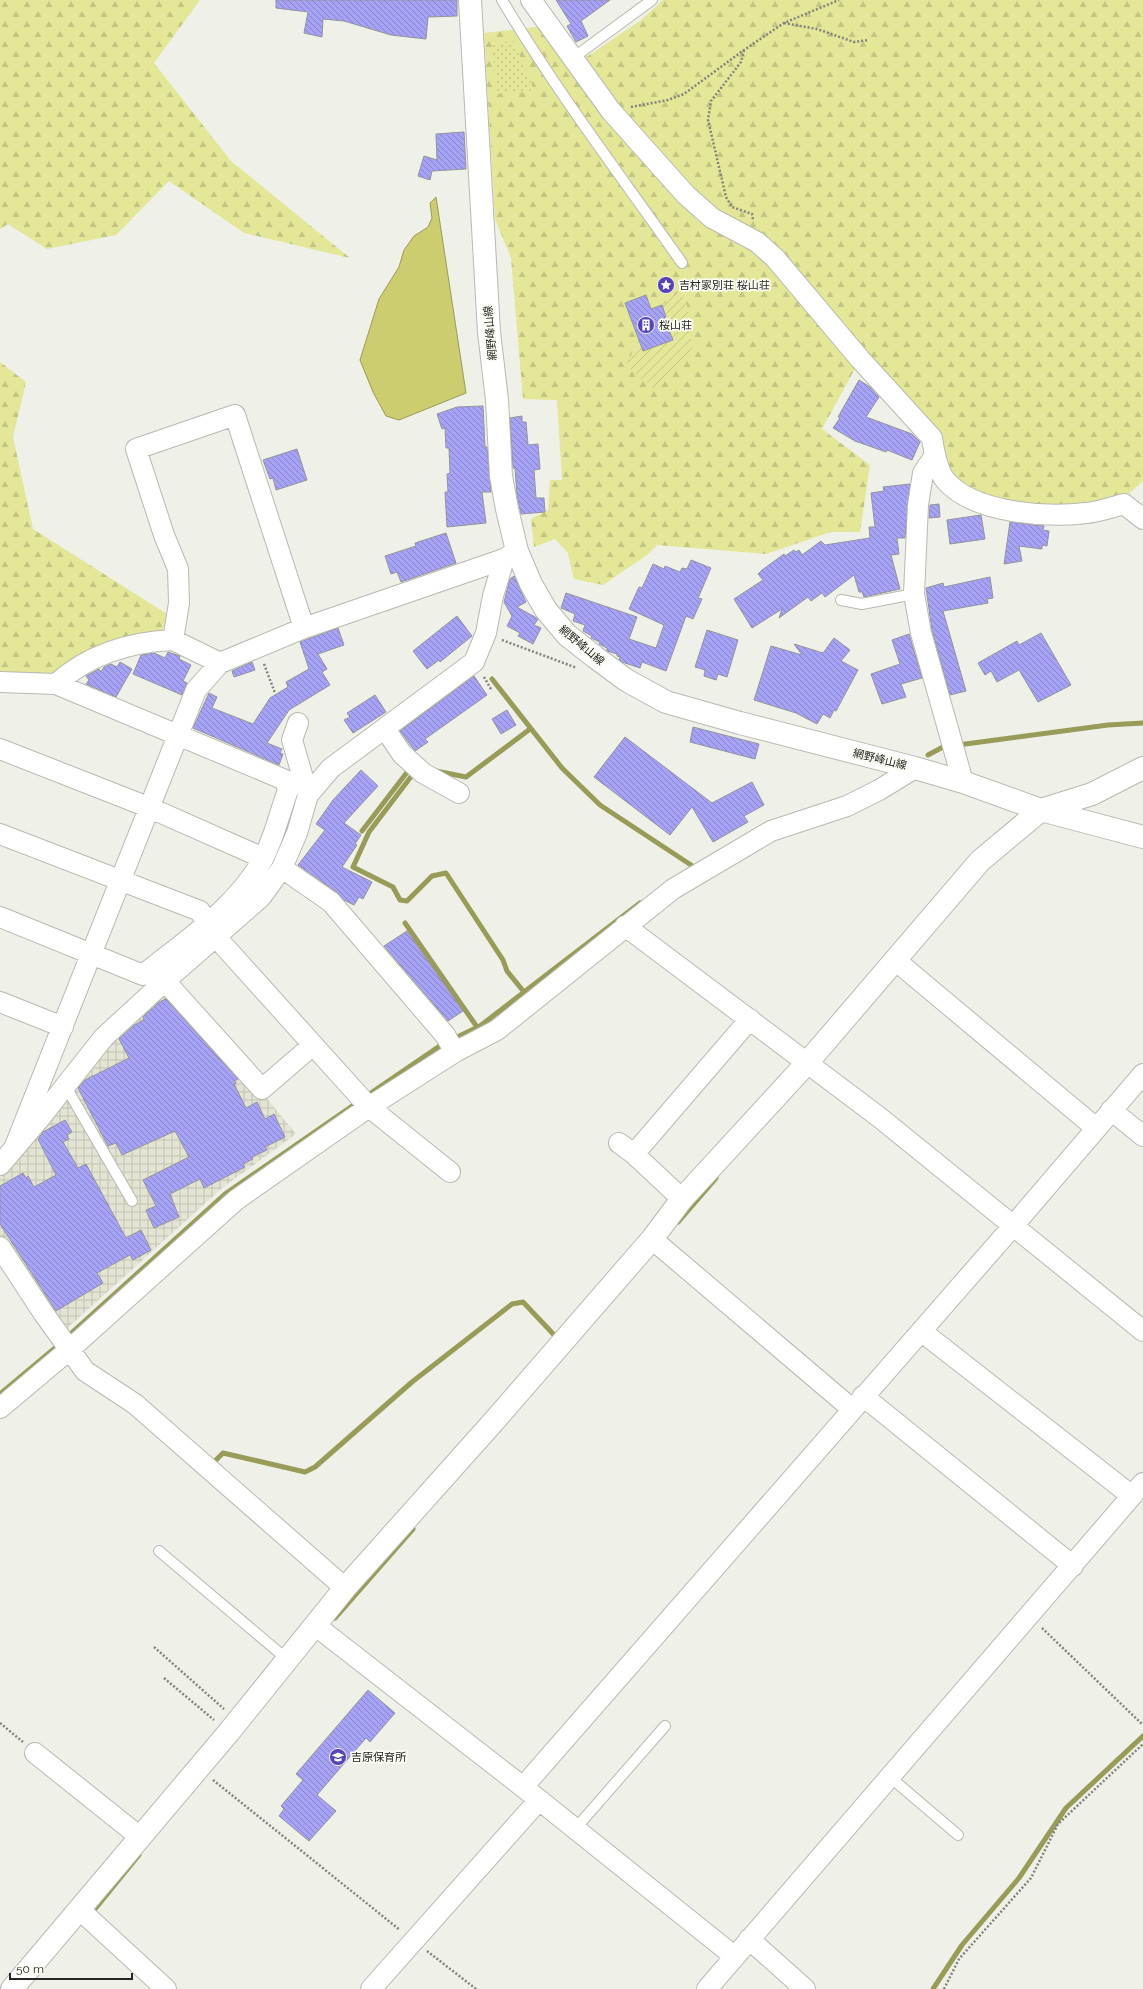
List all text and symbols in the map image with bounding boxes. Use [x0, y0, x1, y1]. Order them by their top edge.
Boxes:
place icon: 吉村家別荘 桜山荘 [656, 275, 676, 295]
place label: 吉村家別荘 桜山荘 [679, 279, 770, 292]
street label: 網野峰山線 [482, 305, 499, 361]
building icon: 桜山荘 [636, 315, 656, 335]
place label: 桜山荘 [659, 319, 692, 332]
street label: 網野峰山線 [556, 623, 607, 668]
street label: 網野峰山線 [852, 747, 908, 772]
school or university icon: 吉原保育所 [328, 1747, 348, 1767]
place label: 吉原保育所 [351, 1751, 407, 1764]
scale bar [10, 1955, 132, 1981]
text: 50 m [16, 1962, 44, 1976]

